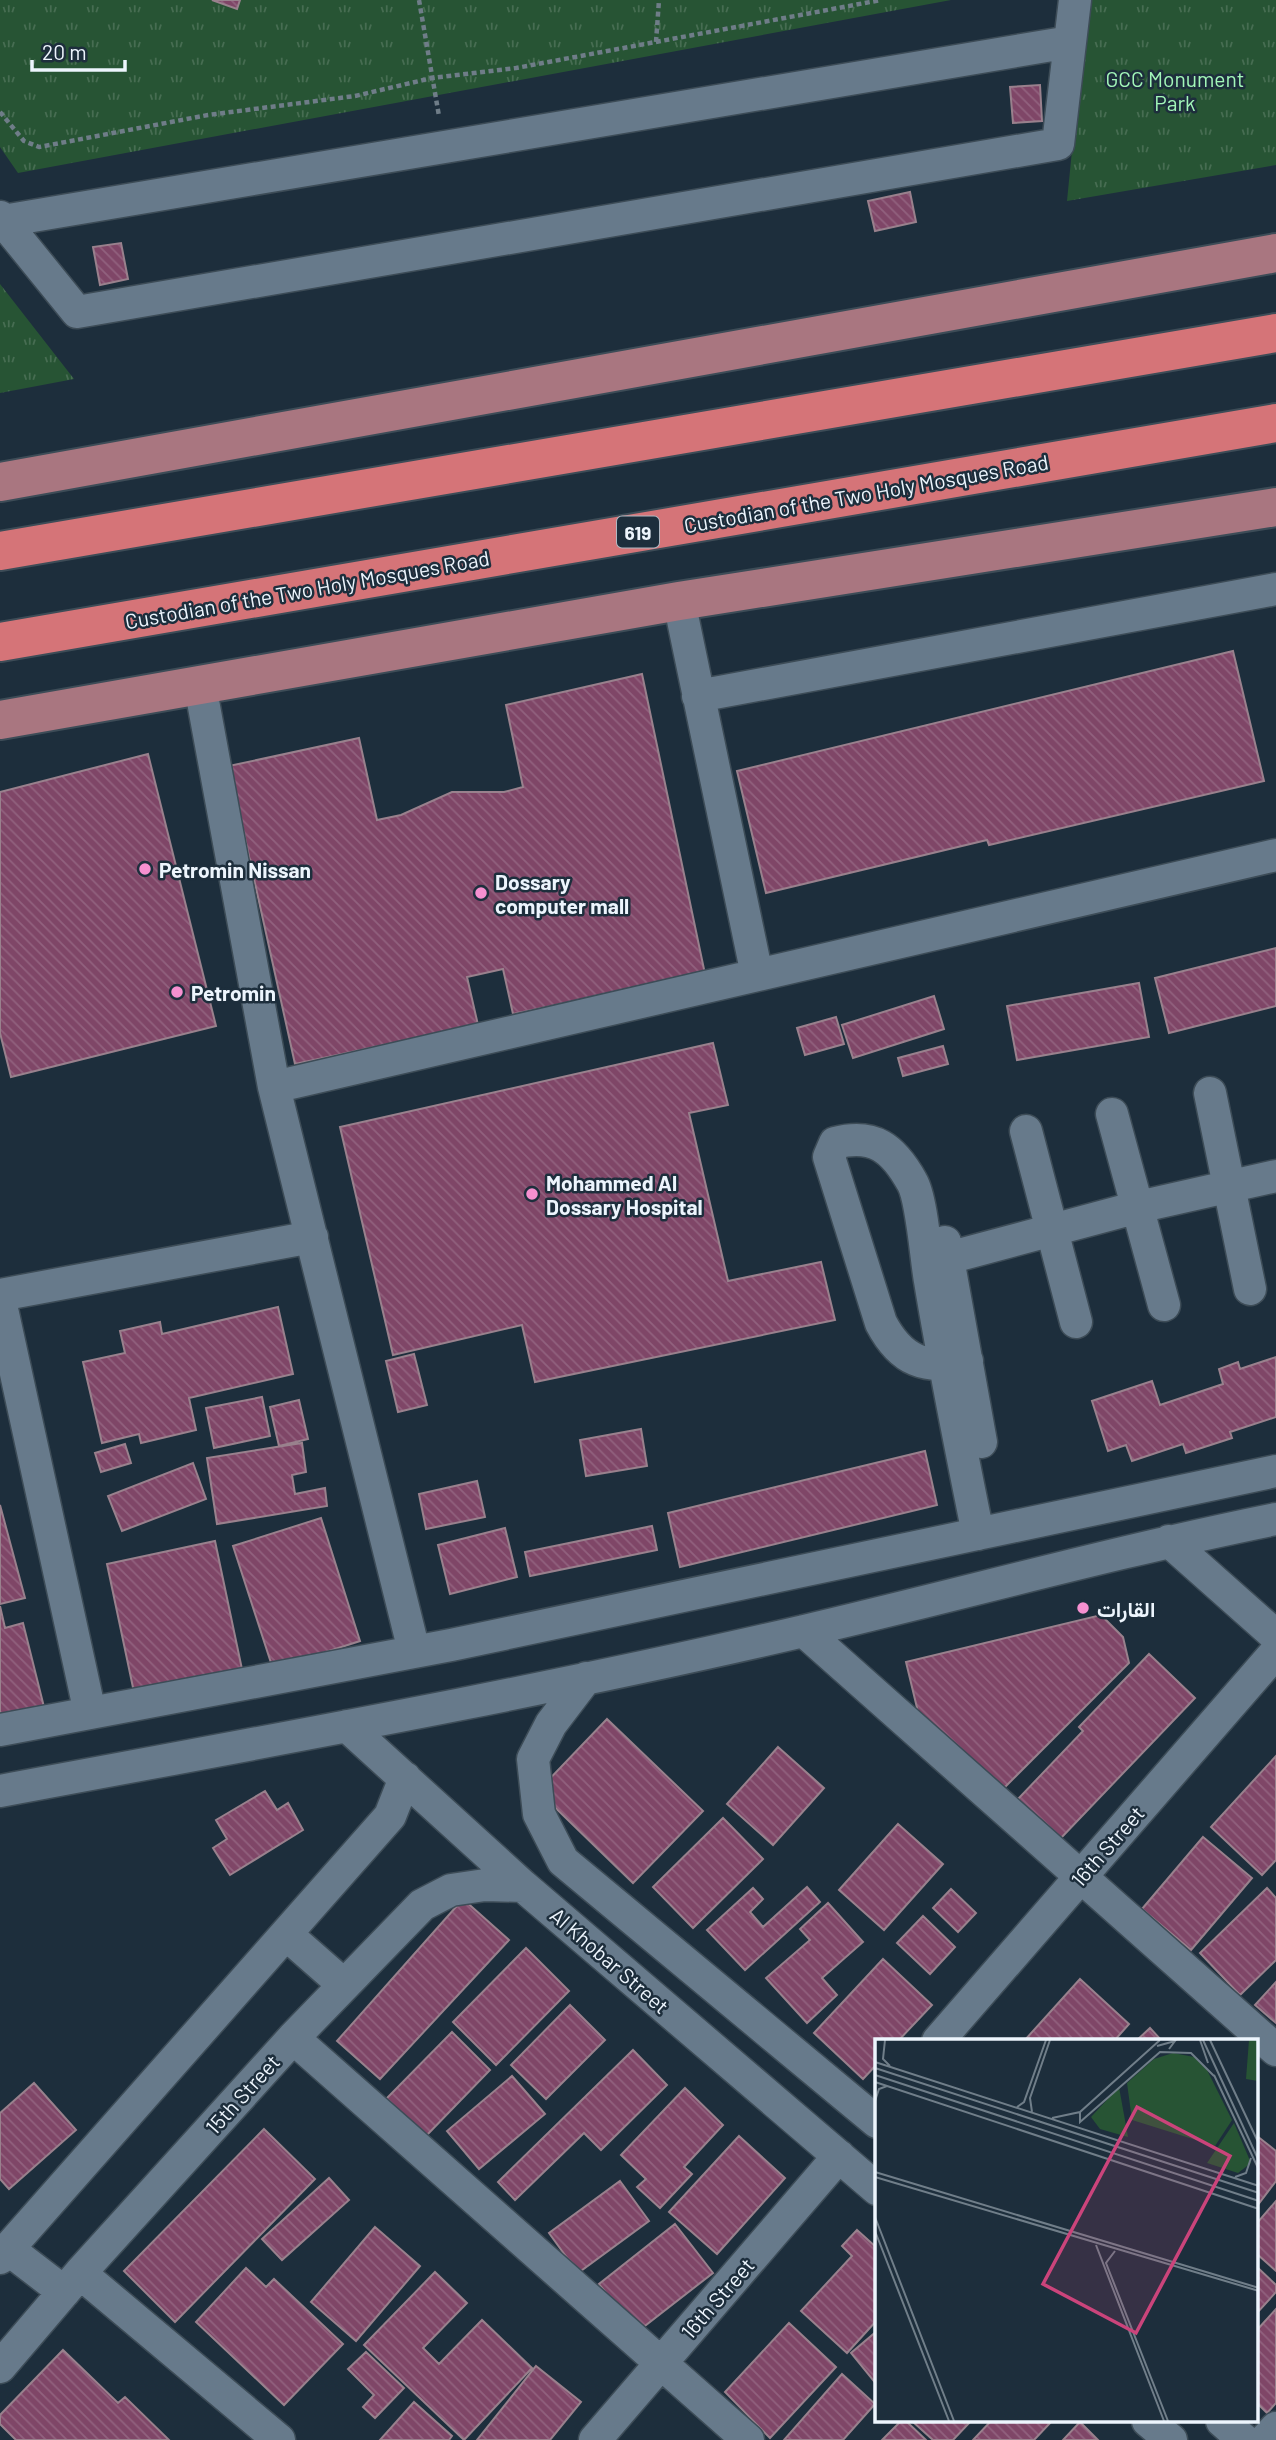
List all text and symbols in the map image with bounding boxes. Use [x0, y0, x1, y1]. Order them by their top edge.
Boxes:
scale bar [32, 28, 124, 72]
text: 20 m [42, 39, 87, 64]
park label: GCC Monument Park [1106, 66, 1244, 115]
street label: Custodian of the Two Holy Mosques Road [682, 449, 1050, 537]
road number: 619 [617, 516, 659, 548]
street label: Custodian of the Two Holy Mosques Road [123, 545, 491, 633]
place label: Petromin Nissan [159, 857, 311, 882]
marker: Petromin Nissan [137, 861, 153, 877]
place label: Dossary computer mall [495, 869, 629, 918]
marker: Dossary computer mall [473, 885, 489, 901]
place label: Petromin [191, 980, 276, 1005]
marker: Petromin [169, 984, 185, 1000]
place label: Mohammed Al Dossary Hospital [546, 1170, 703, 1219]
marker: Mohammed Al Dossary Hospital [524, 1186, 540, 1202]
place label: القارات [1097, 1596, 1155, 1623]
marker: القارات [1075, 1600, 1091, 1616]
street label: 16th Street [1065, 1801, 1149, 1891]
street label: Al Khobar Street [546, 1902, 674, 2018]
inset map [875, 2039, 1258, 2422]
street label: 15th Street [200, 2049, 284, 2139]
street label: 16th Street [675, 2253, 759, 2343]

